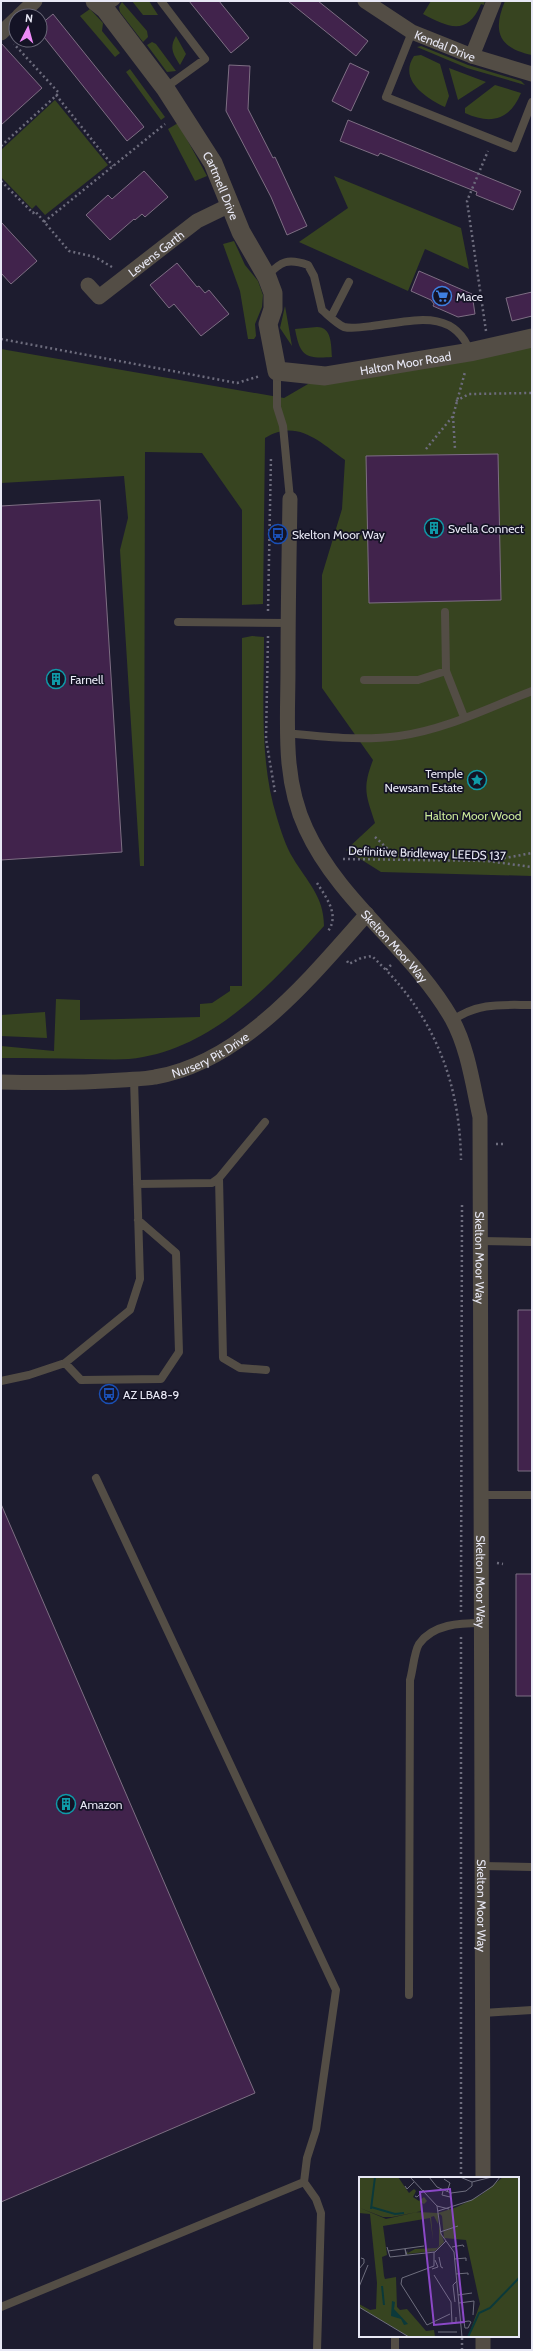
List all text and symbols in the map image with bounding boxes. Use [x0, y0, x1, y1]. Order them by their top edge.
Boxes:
north arrow [8, 8, 48, 48]
text: N [24, 11, 34, 25]
street label: Kendal Drive [413, 26, 477, 64]
street label: Cartmell Drive [200, 148, 243, 222]
street label: Levens Garth [125, 227, 187, 279]
supermarket icon: Mace [431, 285, 453, 307]
place label: Mace [456, 289, 483, 304]
street label: Halton Moor Road [359, 348, 452, 378]
building icon: Svella Connect [423, 517, 445, 539]
place label: Svella Connect [448, 521, 524, 536]
bus stop icon: Skelton Moor Way [267, 523, 289, 545]
place label: Skelton Moor Way [292, 527, 385, 542]
building icon: Farnell [45, 668, 67, 690]
place label: Farnell [70, 672, 104, 687]
place label: Temple Newsam Estate [385, 766, 463, 795]
place icon: Temple Newsam Estate [466, 769, 488, 791]
park label: Halton Moor Wood [425, 808, 521, 823]
street label: Definitive Bridleway LEEDS 137 [348, 843, 506, 863]
street label: Skelton Moor Way [358, 906, 432, 985]
street label: Nursery Pit Drive [170, 1029, 252, 1080]
street label: Skelton Moor Way [473, 1211, 488, 1304]
bus stop icon: AZ LBA8-9 [98, 1383, 120, 1405]
place label: AZ LBA8-9 [123, 1387, 180, 1402]
street label: Skelton Moor Way [474, 1535, 489, 1628]
building icon: Amazon [55, 1793, 77, 1815]
place label: Amazon [80, 1797, 123, 1812]
street label: Skelton Moor Way [475, 1859, 490, 1952]
inset map [359, 2177, 519, 2337]

